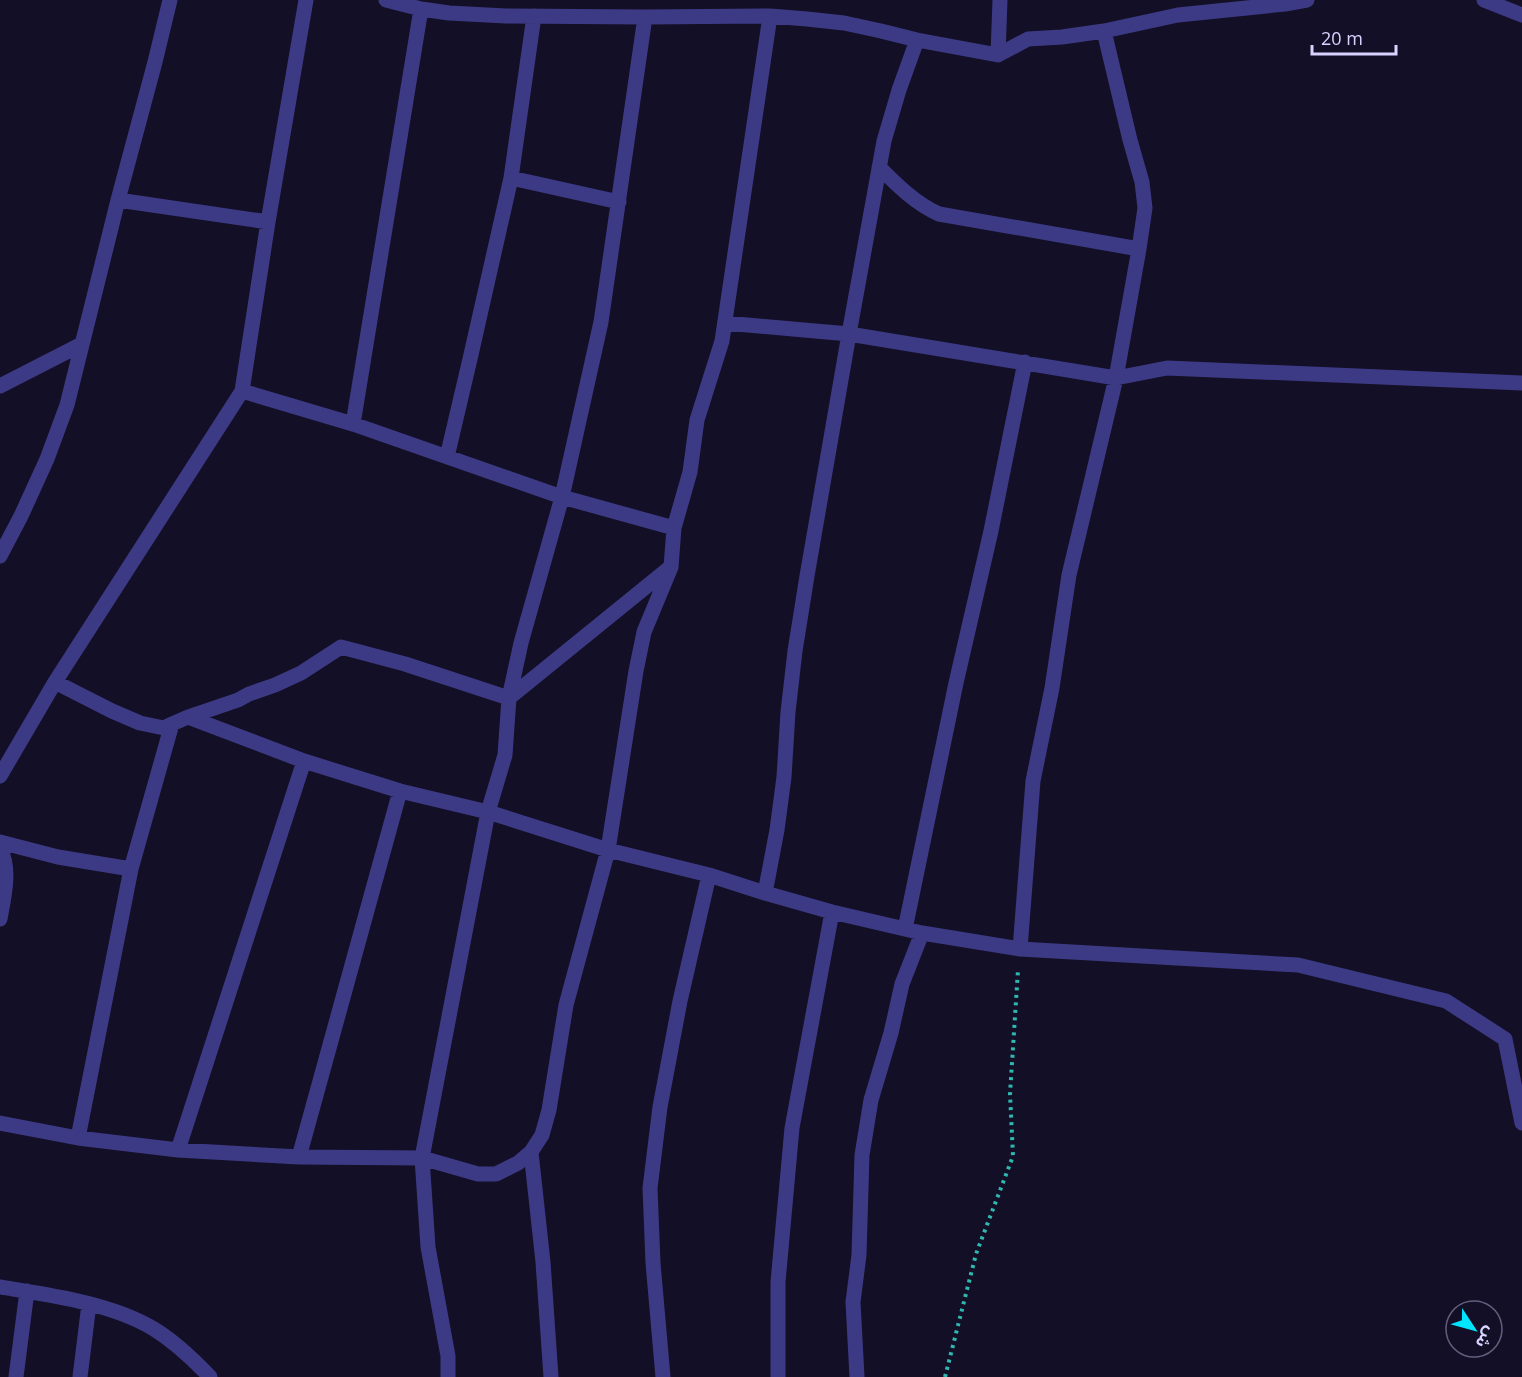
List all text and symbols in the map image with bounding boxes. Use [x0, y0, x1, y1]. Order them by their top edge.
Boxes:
scale bar [1312, 18, 1396, 56]
text: 20 m [1321, 26, 1363, 50]
north arrow [1444, 1299, 1504, 1359]
text: ش [1471, 1322, 1501, 1353]

